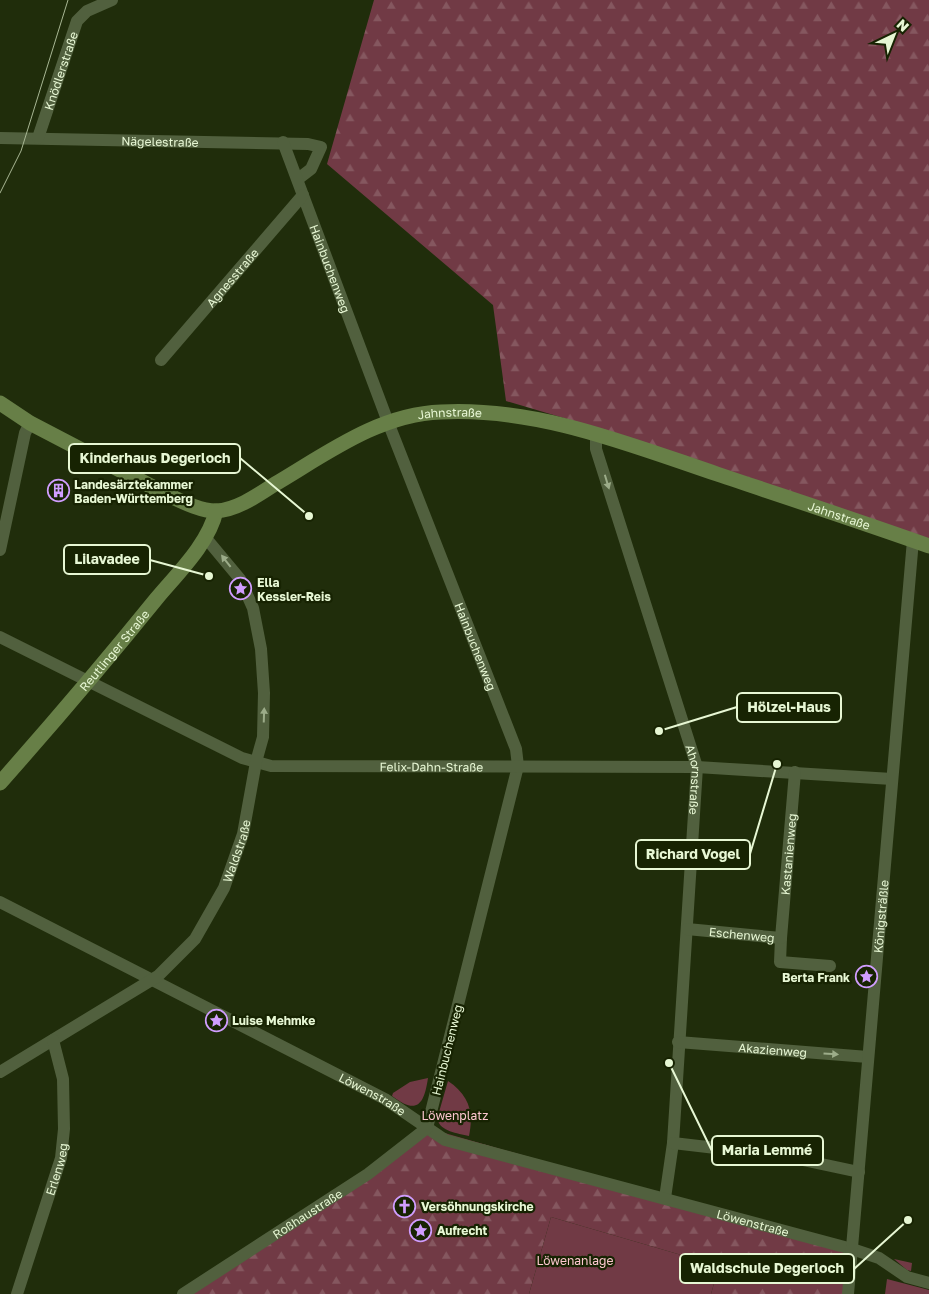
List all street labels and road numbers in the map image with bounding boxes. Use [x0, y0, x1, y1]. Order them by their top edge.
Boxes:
street label: Knödlerstraße [40, 29, 81, 112]
street label: Nägelestraße [121, 133, 199, 149]
street label: Hainbuchenweg [307, 222, 354, 315]
street label: Agnesstraße [203, 245, 261, 310]
street label: Jahnstraße [416, 404, 482, 422]
street label: Jahnstraße [806, 498, 872, 532]
street label: Hainbuchenweg [452, 600, 500, 693]
street label: Reutlinger Straße [76, 607, 152, 694]
street label: Ahornstraße [683, 743, 705, 815]
street label: Felix-Dahn-Straße [379, 759, 483, 774]
street label: Kastanienweg [777, 813, 799, 896]
street label: Waldstraße [219, 818, 253, 884]
street label: Königsträßle [870, 879, 891, 954]
street label: Eschenweg [708, 924, 775, 945]
street label: Hainbuchenweg [428, 1003, 466, 1097]
street label: Akazienweg [738, 1039, 808, 1060]
street label: Löwenstraße [337, 1069, 409, 1119]
street label: Erlenweg [42, 1142, 70, 1197]
street label: Roßhaustraße [269, 1185, 345, 1242]
street label: Löwenstraße [715, 1206, 791, 1239]

